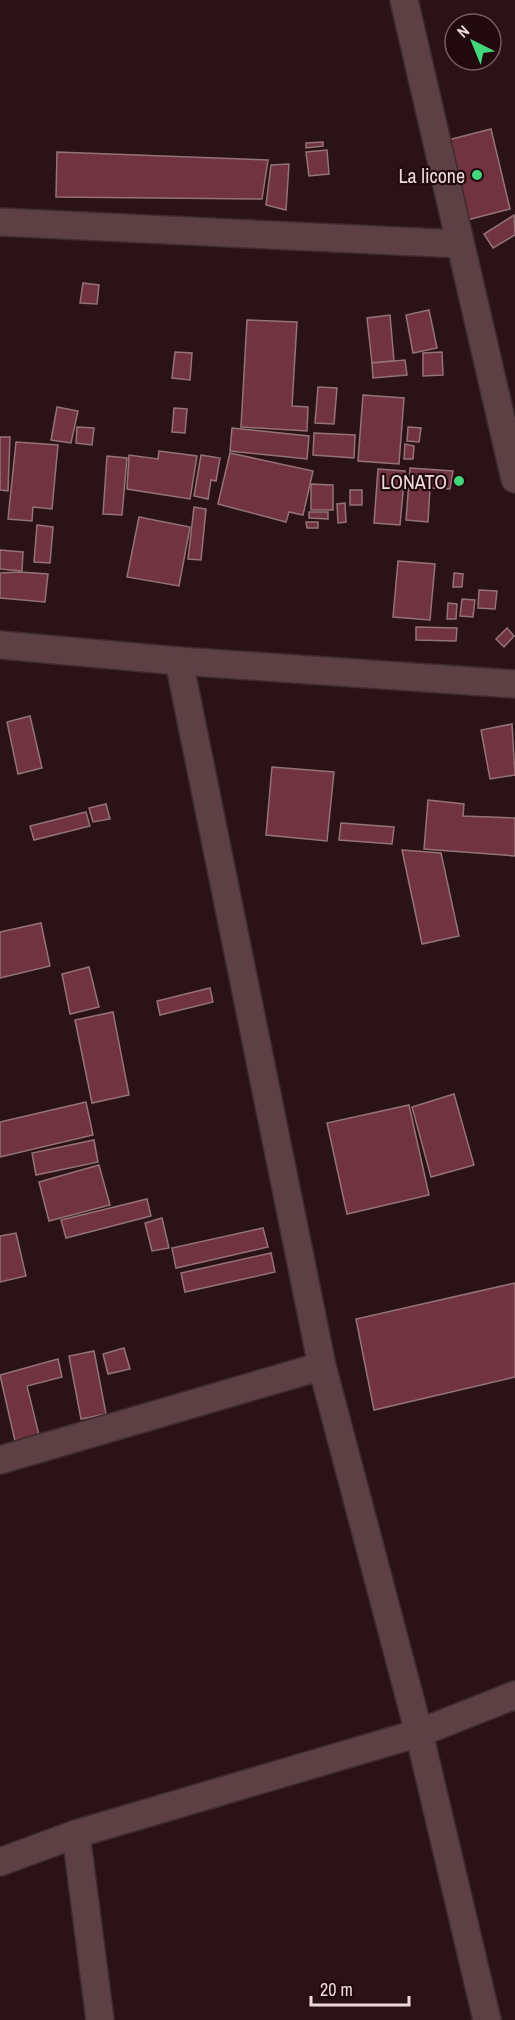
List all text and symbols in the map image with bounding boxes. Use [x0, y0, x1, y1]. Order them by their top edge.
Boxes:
north arrow [443, 12, 503, 72]
text: N [452, 20, 474, 42]
place label: La licone [398, 162, 465, 189]
marker: La licone [470, 168, 484, 182]
place label: LONATO [381, 468, 447, 495]
marker: LONATO [452, 474, 466, 488]
scale bar [311, 1969, 408, 2007]
text: 20 m [320, 1977, 353, 2002]

